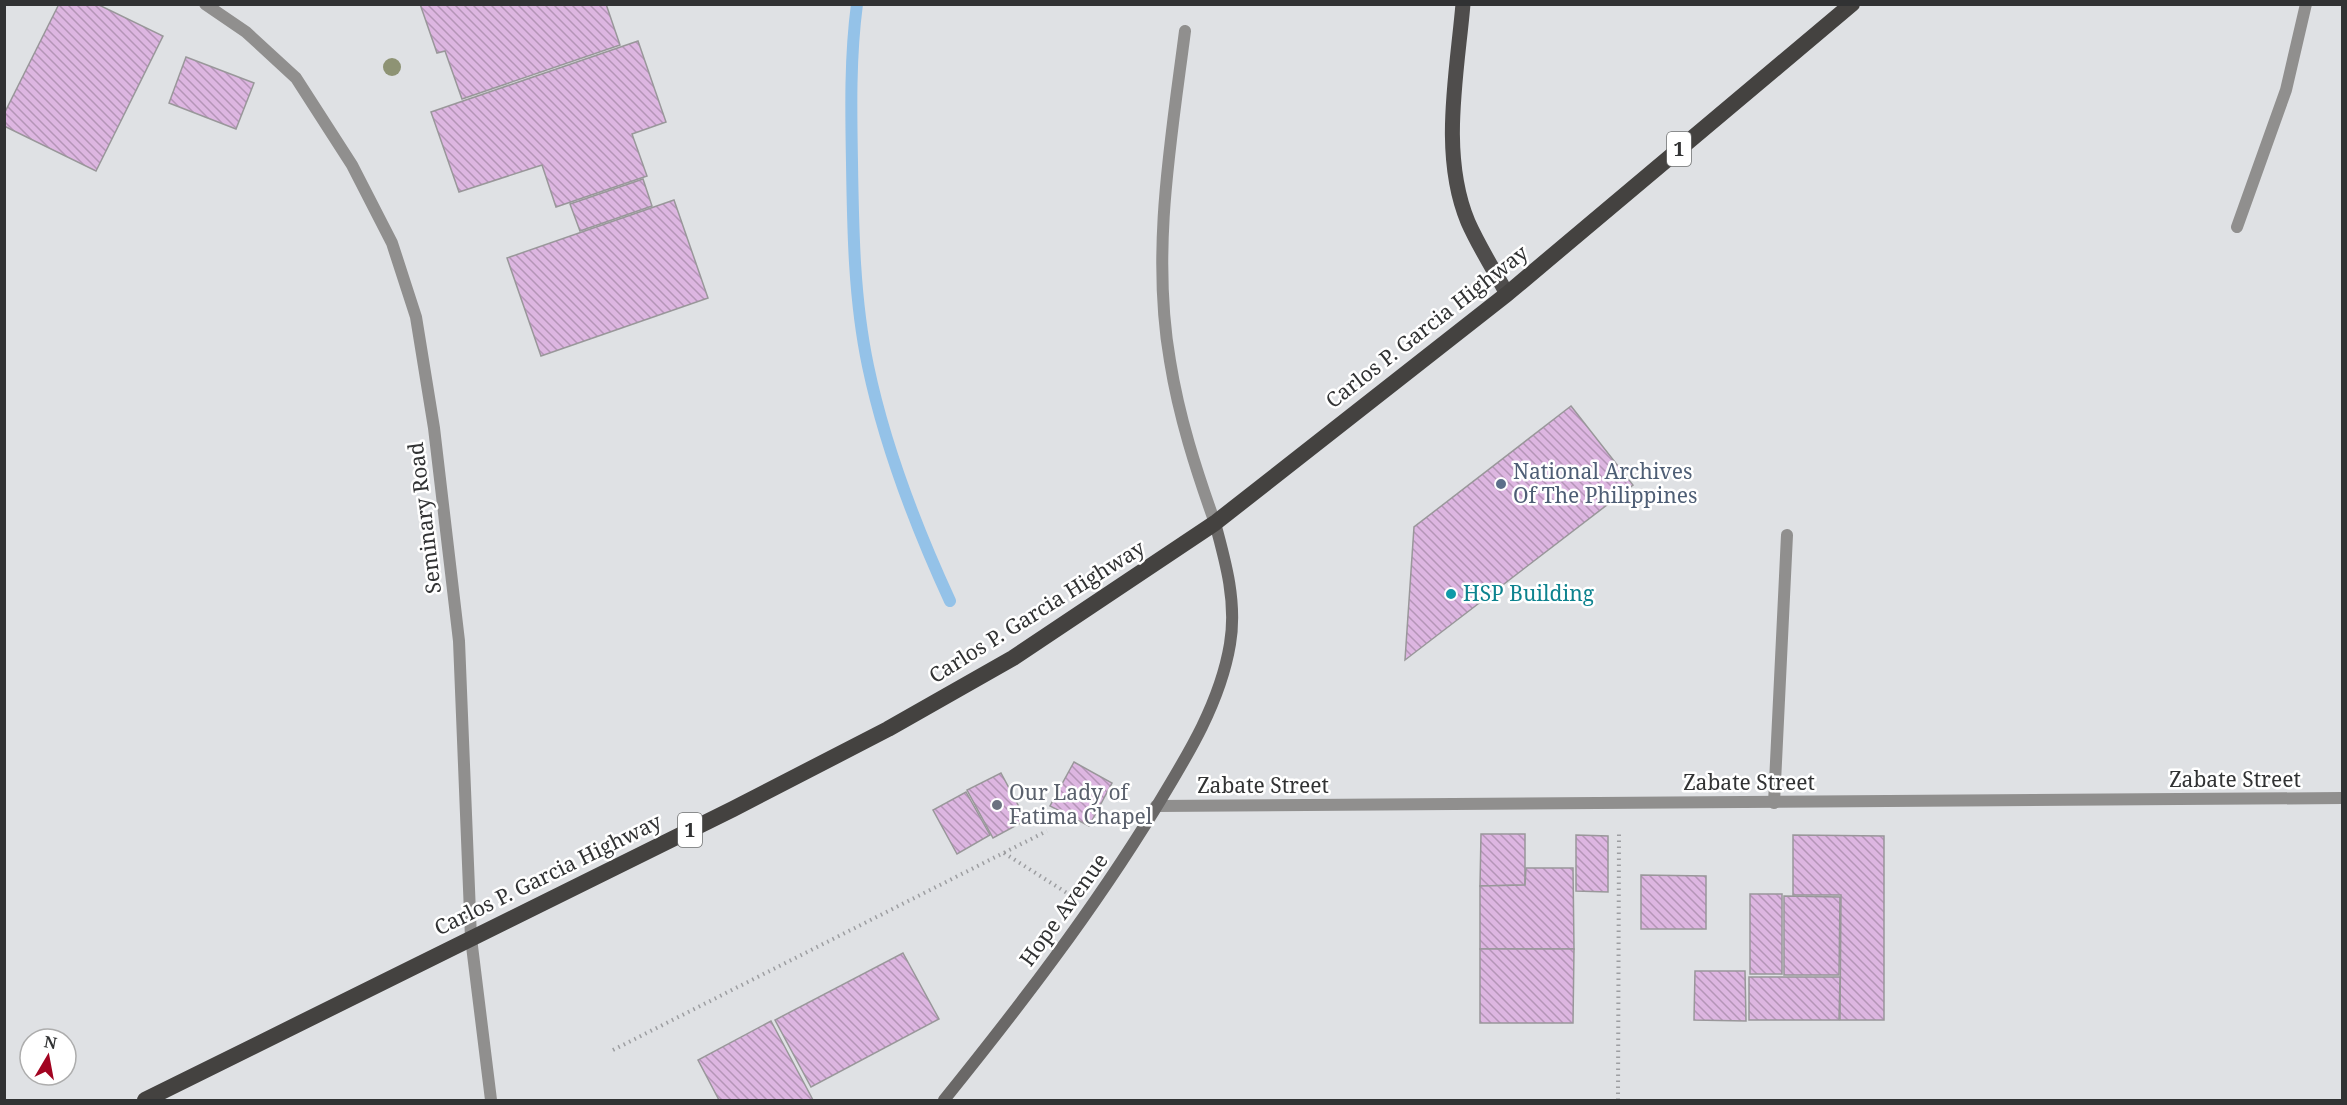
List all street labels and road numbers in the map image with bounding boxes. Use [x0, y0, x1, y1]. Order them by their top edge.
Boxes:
road number: 1 [1667, 132, 1691, 166]
street label: Carlos P. Garcia Highway [1319, 238, 1533, 414]
street label: Seminary Road [401, 441, 447, 595]
street label: Carlos P. Garcia Highway [923, 533, 1150, 689]
street label: Zabate Street [2169, 765, 2301, 793]
street label: Zabate Street [1683, 768, 1815, 796]
street label: Zabate Street [1197, 771, 1329, 799]
street label: Carlos P. Garcia Highway [429, 807, 666, 941]
road number: 1 [678, 813, 702, 847]
street label: Hope Avenue [1013, 847, 1114, 972]

